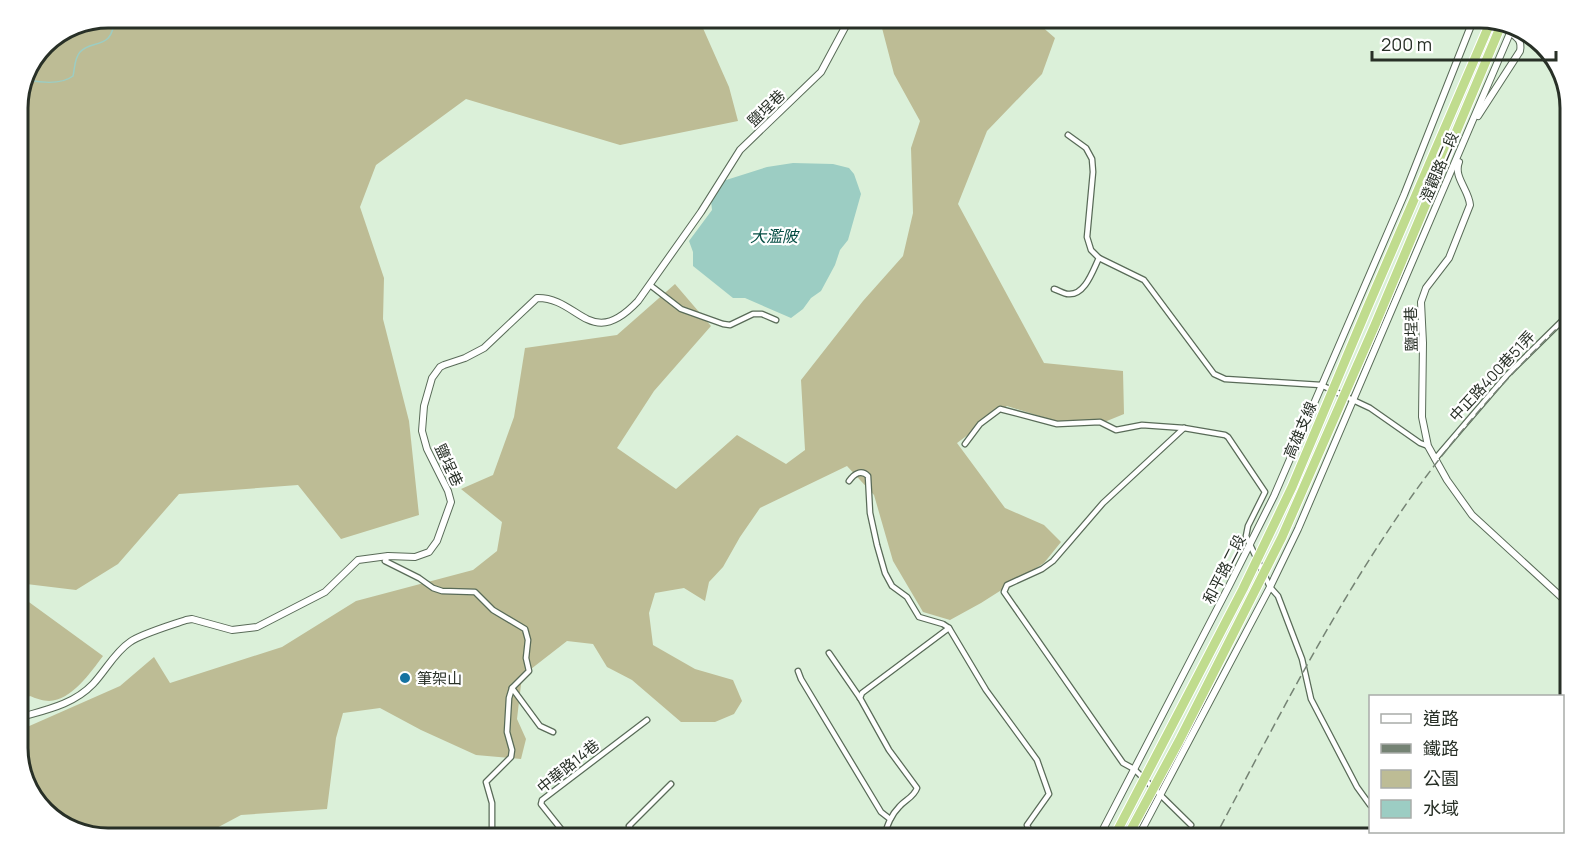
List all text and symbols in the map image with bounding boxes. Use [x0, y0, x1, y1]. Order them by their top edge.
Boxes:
scale bar [1372, 24, 1556, 62]
text: 200 m [1381, 32, 1432, 56]
street label: 鹽埕巷 [743, 85, 789, 131]
street label: 澄觀路二段 [1415, 128, 1463, 206]
water label: 大濫陂 [750, 225, 800, 247]
street label: 鹽埕巷 [1400, 306, 1422, 352]
street label: 中正路400巷51弄 [1445, 326, 1539, 426]
street label: 高雄支線 [1279, 398, 1321, 462]
street label: 鹽埕巷 [430, 440, 468, 490]
street label: 和平路二段 [1198, 531, 1250, 607]
place label: 筆架山 [417, 668, 462, 689]
marker: 筆架山 [398, 671, 412, 685]
legend [1369, 695, 1564, 833]
text: 道路 [1423, 706, 1459, 730]
street label: 中華路14巷 [532, 734, 604, 798]
text: 鐵路 [1423, 736, 1459, 760]
text: 公園 [1423, 766, 1459, 790]
text: 水域 [1423, 796, 1459, 820]

